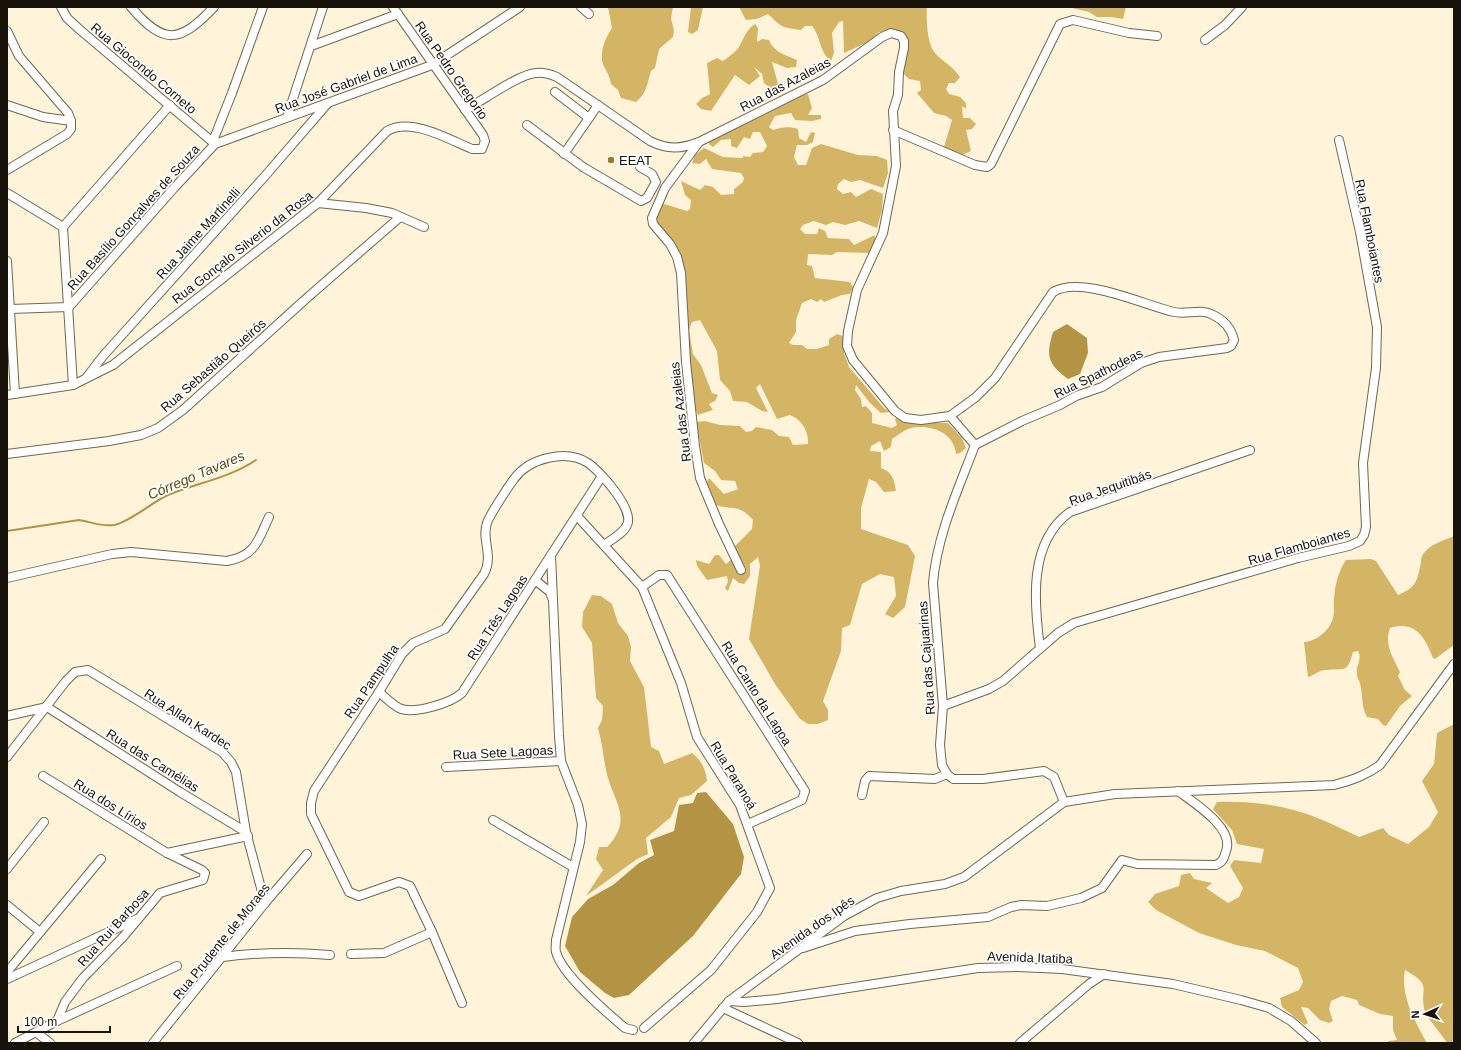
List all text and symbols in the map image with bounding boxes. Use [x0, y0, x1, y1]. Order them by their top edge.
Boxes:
street label: Rua Pedro Gregorio [412, 18, 491, 122]
street label: Rua Giocondo Corneto [88, 20, 199, 117]
street label: Rua José Gabriel de Lima [273, 50, 420, 116]
street label: Rua das Azaleias [737, 54, 834, 115]
street label: Rua Basílio Gonçalves de Souza [64, 141, 203, 293]
place label: EEAT [619, 153, 652, 168]
marker: EEAT [606, 155, 616, 165]
street label: Rua Flamboiantes [1352, 178, 1387, 285]
street label: Rua Jaime Martinelli [153, 184, 243, 282]
street label: Rua Gonçalo Silverio da Rosa [169, 187, 316, 307]
street label: Rua Sebastião Queirós [158, 315, 269, 415]
street label: Rua Spathodeas [1051, 345, 1145, 401]
street label: Rua das Azaleias [667, 361, 694, 463]
water label: Córrego Tavares [145, 447, 247, 503]
street label: Rua Jequitibás [1067, 466, 1154, 509]
street label: Rua Flamboiantes [1246, 525, 1352, 568]
street label: Rua Três Lagoas [464, 571, 531, 663]
street label: Rua das Cajuarinas [915, 600, 938, 715]
street label: Rua Canto da Lagoa [718, 638, 795, 749]
street label: Rua Pampulha [341, 641, 402, 721]
street label: Rua Allan Kardec [142, 686, 234, 753]
street label: Rua das Camélias [104, 726, 202, 795]
street label: Rua Paranoá [707, 739, 760, 813]
street label: Rua Sete Lagoas [452, 742, 554, 763]
street label: Rua dos Lírios [71, 776, 151, 833]
street label: Rua Prudente de Moraes [170, 880, 273, 1002]
street label: Rua Rui Barbosa [75, 885, 153, 969]
street label: Avenida dos Ipês [767, 892, 858, 962]
street label: Avenida Itatiba [987, 949, 1074, 967]
north arrow [1405, 994, 1445, 1034]
scale bar [18, 1008, 110, 1034]
text: N [1409, 1010, 1421, 1019]
text: 100 m [24, 1015, 57, 1029]

